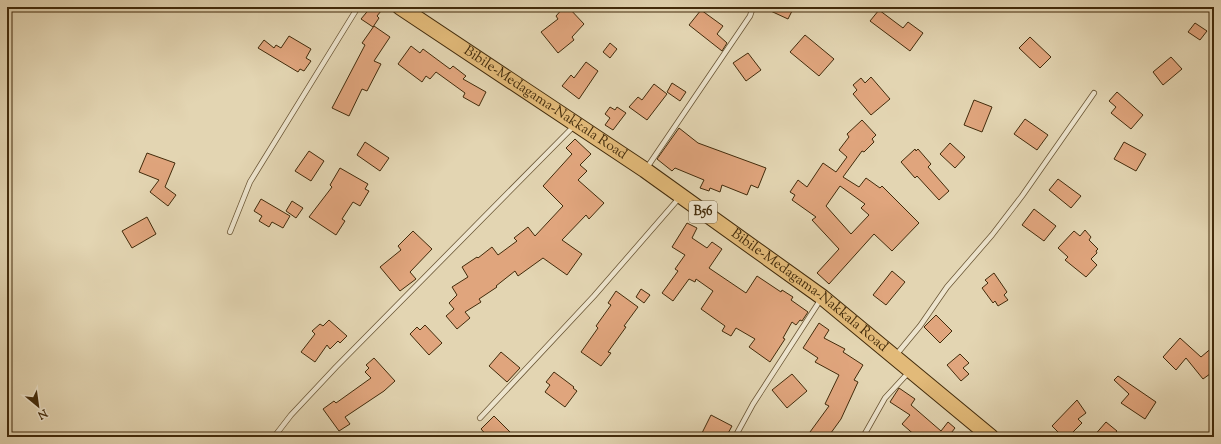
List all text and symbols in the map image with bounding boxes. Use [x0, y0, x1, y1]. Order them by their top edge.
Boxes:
street label: Bibile-Medagama-Nakkala Road [459, 42, 631, 165]
road number: B56 [689, 201, 717, 223]
street label: Bibile-Medagama-Nakkala Road [726, 225, 892, 357]
north arrow [18, 386, 58, 426]
text: N [34, 404, 51, 423]

